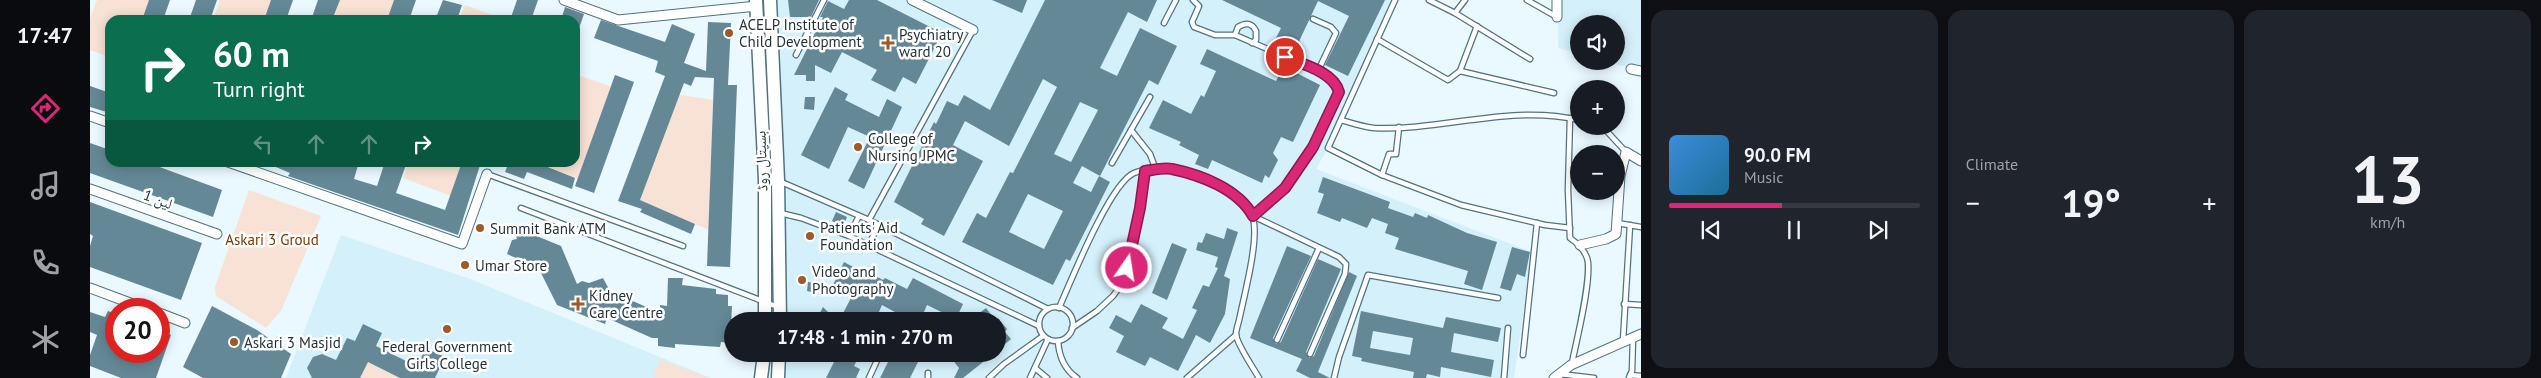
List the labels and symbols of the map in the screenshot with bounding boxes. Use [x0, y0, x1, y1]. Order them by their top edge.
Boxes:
place label: ACELP Institute of Child Development [739, 15, 862, 51]
place label: Psychiatry ward 20 [899, 25, 964, 61]
marker: ACELP Institute of Child Development [723, 27, 735, 39]
marker: Psychiatry ward 20 [881, 36, 895, 50]
pin [1264, 36, 1306, 78]
place label: College of Nursing JPMC [868, 129, 955, 165]
street label: ہسپتال روڈ [750, 130, 773, 192]
marker: College of Nursing JPMC [852, 141, 864, 153]
street label: لین 1 [141, 185, 175, 214]
place label: Patients' Aid Foundation [820, 218, 898, 254]
place label: Summit Bank ATM [490, 219, 606, 238]
marker: Summit Bank ATM [474, 222, 486, 234]
park label: Askari 3 Groud [225, 230, 319, 249]
marker: Patients' Aid Foundation [804, 230, 816, 242]
position arrow [1100, 241, 1152, 293]
place label: Umar Store [475, 256, 547, 275]
marker: Umar Store [459, 259, 471, 271]
place label: Video and Photography [811, 262, 894, 298]
marker: Video and Photography [796, 274, 808, 286]
place label: Kidney Care Centre [589, 286, 663, 322]
marker: Kidney Care Centre [571, 297, 585, 311]
speed limit sign: 20 [105, 298, 170, 363]
marker: Federal Government Girls College [441, 323, 453, 335]
place label: Askari 3 Masjid [244, 333, 341, 352]
marker: Askari 3 Masjid [228, 336, 240, 348]
place label: Federal Government Girls College [382, 337, 512, 373]

